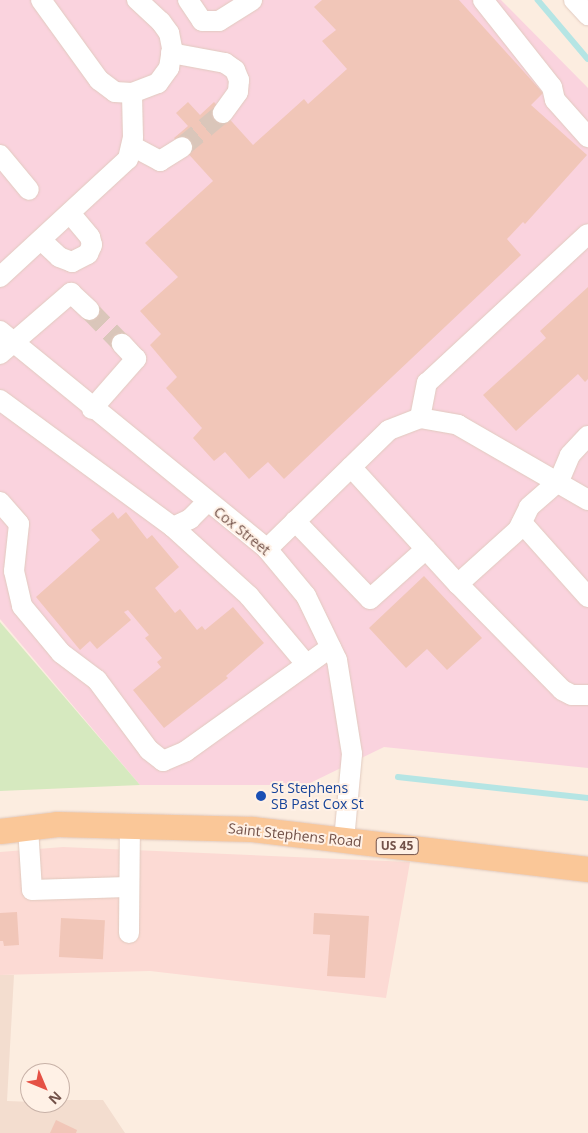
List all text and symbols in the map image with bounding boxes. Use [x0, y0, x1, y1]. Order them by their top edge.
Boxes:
street label: Cox Street [211, 503, 273, 559]
place label: St Stephens SB Past Cox St [271, 780, 364, 812]
marker: St Stephens SB Past Cox St [255, 790, 267, 802]
street label: Saint Stephens Road [227, 820, 363, 850]
road number: US 45 [374, 836, 420, 856]
north arrow [20, 1063, 70, 1113]
text: N [45, 1088, 66, 1109]

